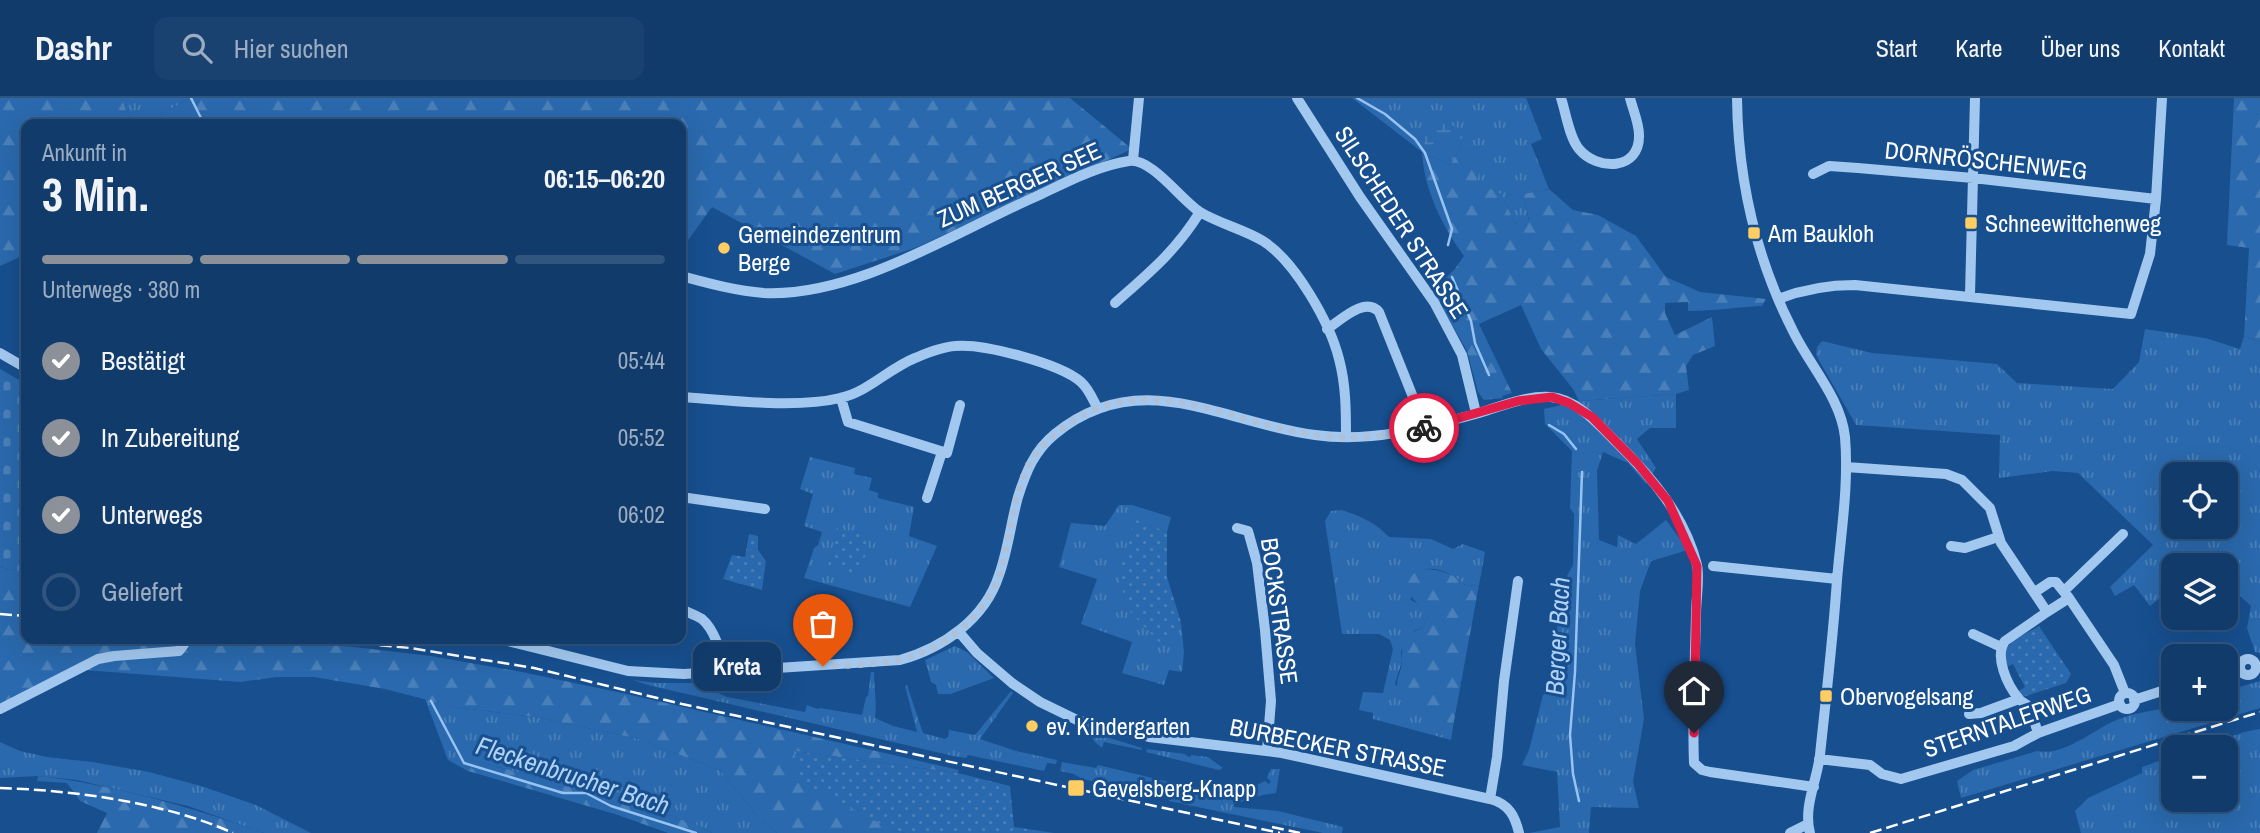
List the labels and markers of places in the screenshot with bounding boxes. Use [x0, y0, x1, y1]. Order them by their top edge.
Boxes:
place label: Schneewittchenweg [1985, 207, 2161, 239]
marker: Schneewittchenweg [1963, 215, 1979, 231]
place label: Am Baukloh [1767, 217, 1874, 249]
place label: Gemeindezentrum Berge [738, 218, 901, 278]
marker: Am Baukloh [1746, 225, 1762, 241]
marker: Gemeindezentrum Berge [716, 240, 732, 256]
pin [793, 594, 853, 666]
callout: Kreta [694, 642, 781, 690]
pin [1664, 661, 1724, 733]
place label: Obervogelsang [1840, 680, 1974, 712]
marker: Obervogelsang [1818, 688, 1834, 704]
place label: ev. Kindergarten [1046, 710, 1190, 742]
marker: ev. Kindergarten [1024, 718, 1040, 734]
place label: Gevelsberg-Knapp [1092, 772, 1256, 804]
marker: Gevelsberg-Knapp [1066, 778, 1086, 798]

